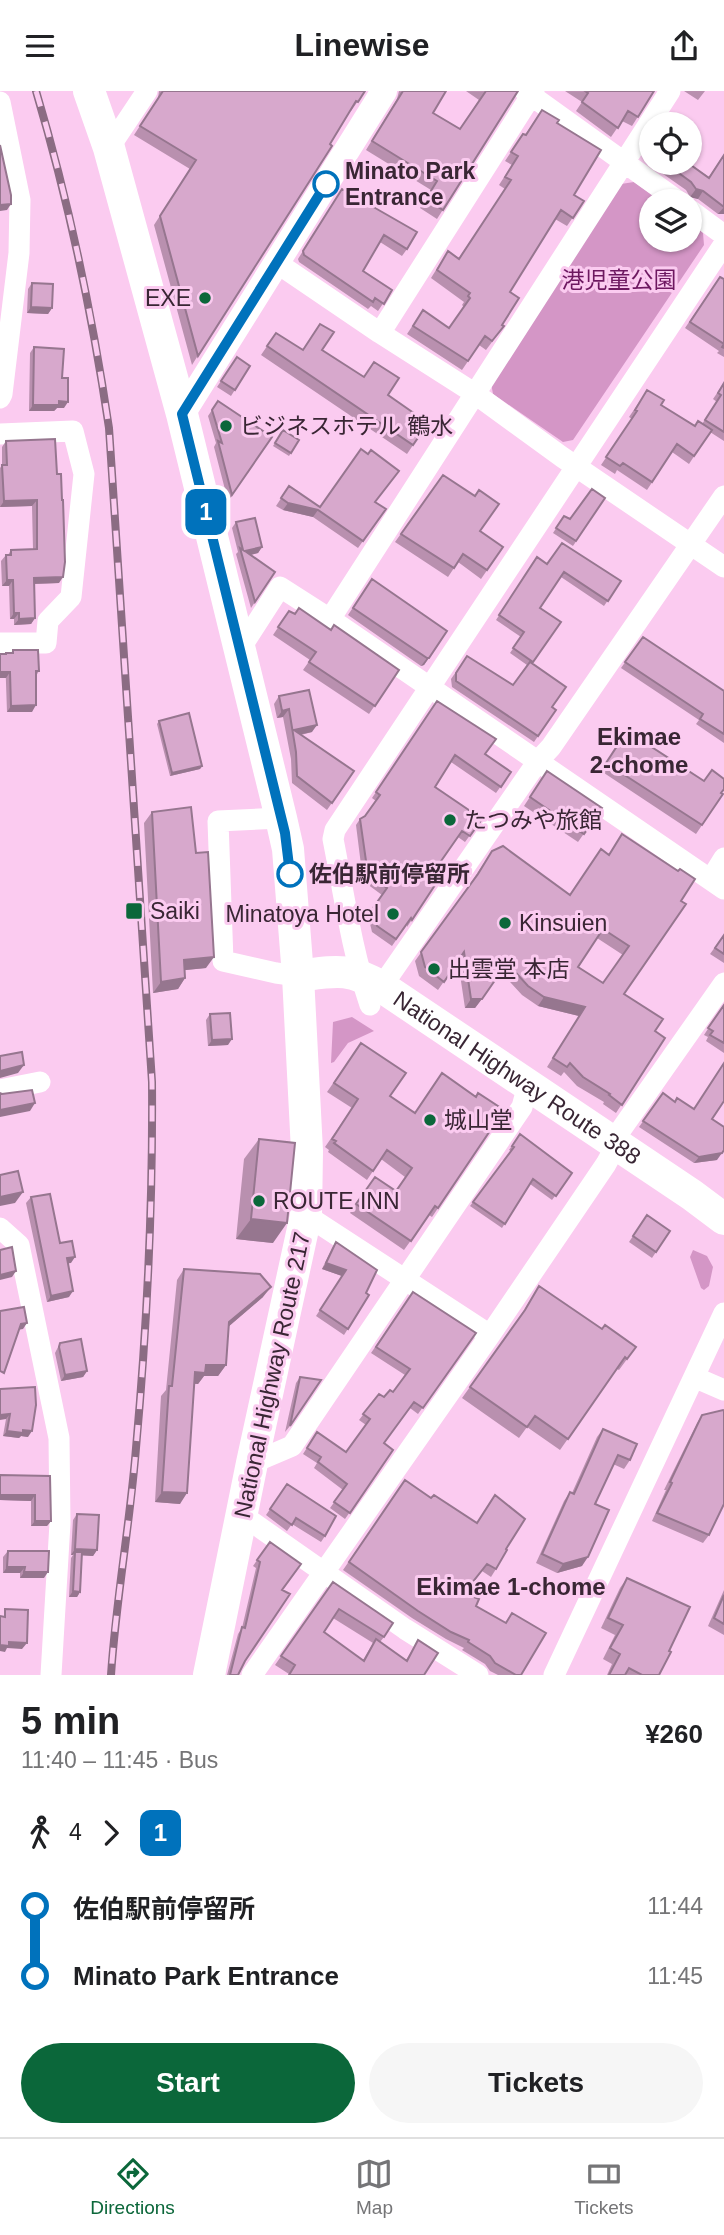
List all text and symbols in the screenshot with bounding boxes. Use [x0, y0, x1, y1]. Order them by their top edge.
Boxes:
icon: menu [21, 27, 59, 65]
text: Linewise [294, 27, 430, 63]
icon: share [665, 27, 703, 65]
map controls [639, 112, 702, 252]
button: locate [639, 112, 702, 175]
place label: Minato Park Entrance [345, 158, 476, 210]
marker: Minato Park Entrance [313, 171, 339, 197]
button: layers [639, 189, 702, 252]
park label: 港児童公園 [562, 267, 677, 293]
place label: EXE [145, 285, 191, 311]
marker: EXE [197, 290, 213, 306]
place label: ビジネスホテル 鶴水 [240, 413, 453, 439]
marker: ビジネスホテル 鶴水 [218, 418, 234, 434]
line badge: 1 [183, 489, 229, 535]
text: 1 [199, 498, 213, 525]
district label: Ekimae 2-chome [590, 723, 688, 778]
place label: たつみや旅館 [464, 807, 602, 833]
marker: たつみや旅館 [442, 812, 458, 828]
marker: 佐伯駅前停留所 [277, 861, 303, 887]
place label: 佐伯駅前停留所 [309, 861, 470, 887]
place label: Saiki [150, 898, 200, 924]
marker: Saiki [124, 901, 144, 921]
place label: Minatoya Hotel [226, 901, 379, 927]
marker: Minatoya Hotel [385, 906, 401, 922]
place label: Kinsuien [519, 910, 607, 936]
marker: Kinsuien [497, 915, 513, 931]
place label: 出雲堂 本店 [448, 956, 569, 982]
marker: 出雲堂 本店 [426, 961, 442, 977]
street label: National Highway Route 388 [389, 986, 646, 1170]
place label: 城山堂 [444, 1107, 513, 1133]
marker: 城山堂 [422, 1112, 438, 1128]
place label: ROUTE INN [273, 1188, 400, 1214]
marker: ROUTE INN [251, 1193, 267, 1209]
street label: National Highway Route 217 [229, 1230, 315, 1520]
district label: Ekimae 1-chome [416, 1573, 606, 1600]
text: 5 min [21, 1700, 120, 1742]
text: ¥260 [645, 1719, 703, 1749]
text: 11:40 – 11:45 · Bus [21, 1747, 218, 1773]
icon: walk [21, 1814, 59, 1852]
icon: forward [92, 1814, 130, 1852]
text: 4 [69, 1819, 82, 1845]
text: 1 [154, 1819, 167, 1846]
text: 11:44 [647, 1893, 703, 1919]
text: 佐伯駅前停留所 [73, 1894, 255, 1924]
text: Minato Park Entrance [73, 1961, 339, 1991]
text: 11:45 [647, 1963, 703, 1989]
button: Start [21, 2043, 355, 2123]
button: Tickets [369, 2043, 703, 2123]
tab: Directions [90, 2155, 175, 2219]
tab: Map [355, 2155, 393, 2219]
tab: Tickets [574, 2155, 634, 2219]

